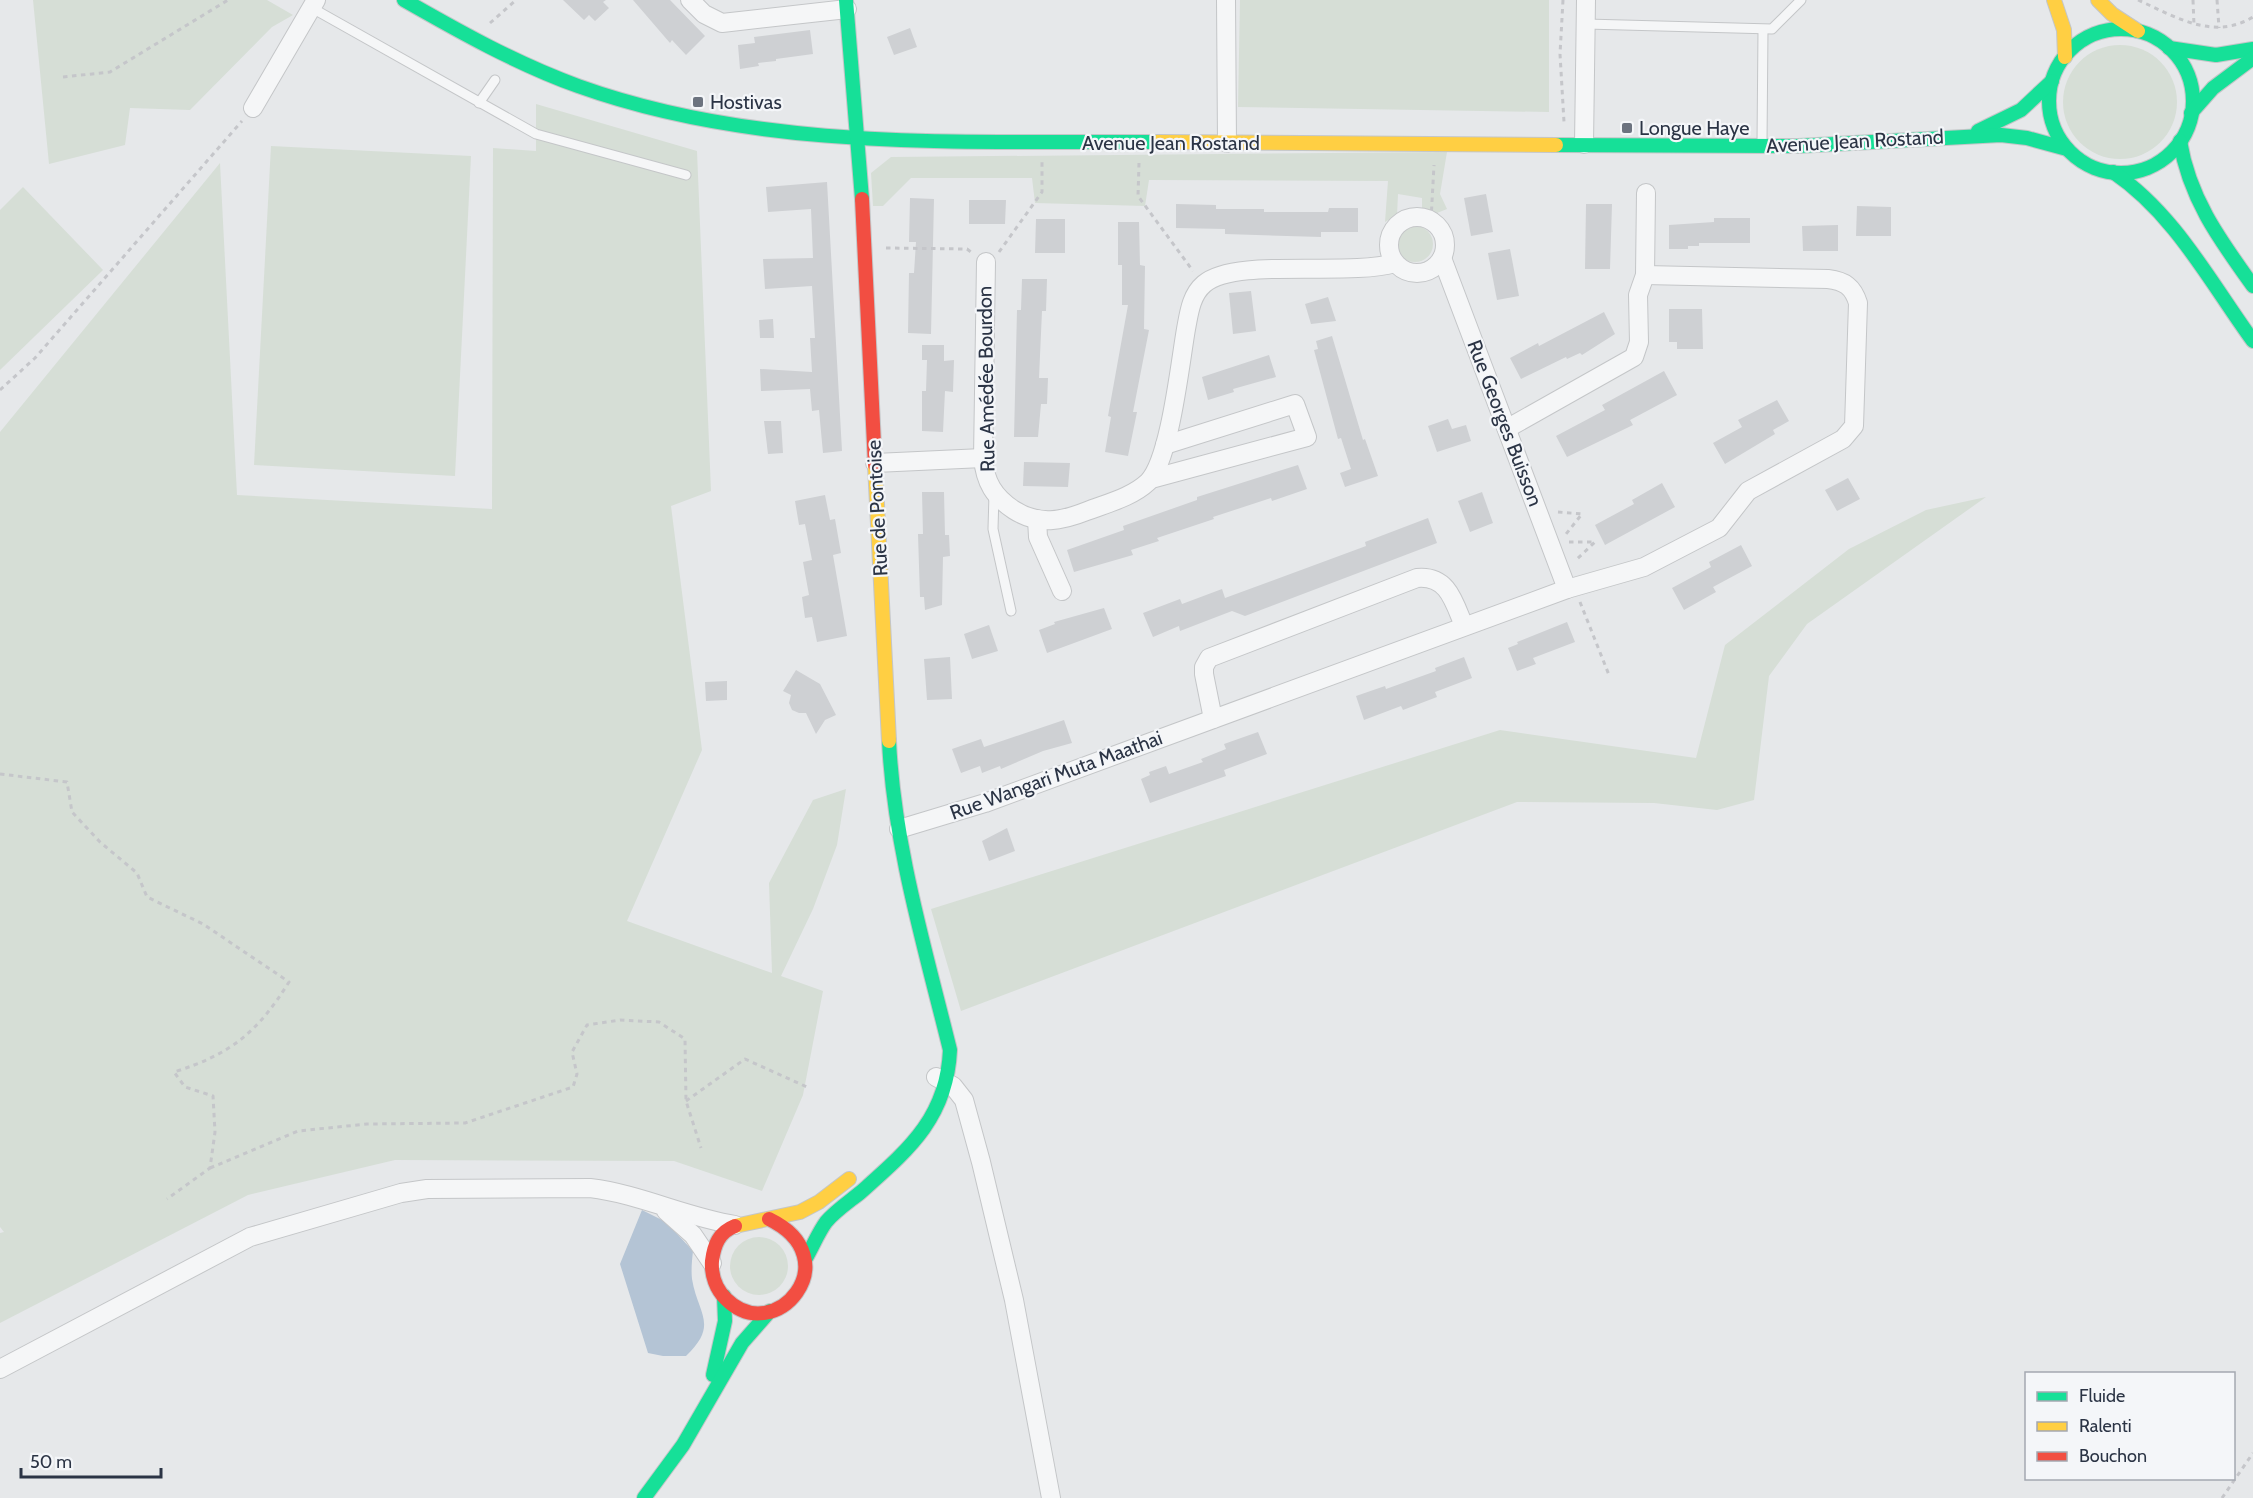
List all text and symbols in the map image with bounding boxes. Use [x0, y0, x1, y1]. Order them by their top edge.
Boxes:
place label: Hostivas [710, 90, 782, 114]
marker: Hostivas [691, 95, 705, 109]
place label: Longue Haye [1639, 116, 1749, 140]
marker: Longue Haye [1620, 121, 1634, 135]
street label: Avenue Jean Rostand [1766, 124, 1944, 158]
street label: Avenue Jean Rostand [1082, 131, 1260, 155]
street label: Rue Amédée Bourdon [972, 286, 1000, 472]
street label: Rue Georges Buisson [1462, 336, 1548, 510]
street label: Rue de Pontoise [861, 439, 893, 577]
street label: Rue Wangari Muta Maathai [946, 725, 1166, 825]
legend [2025, 1372, 2235, 1480]
text: Fluide [2079, 1385, 2125, 1407]
text: Ralenti [2079, 1415, 2132, 1437]
scale bar [21, 1441, 160, 1479]
text: Bouchon [2079, 1445, 2147, 1467]
text: 50 m [30, 1451, 72, 1473]

